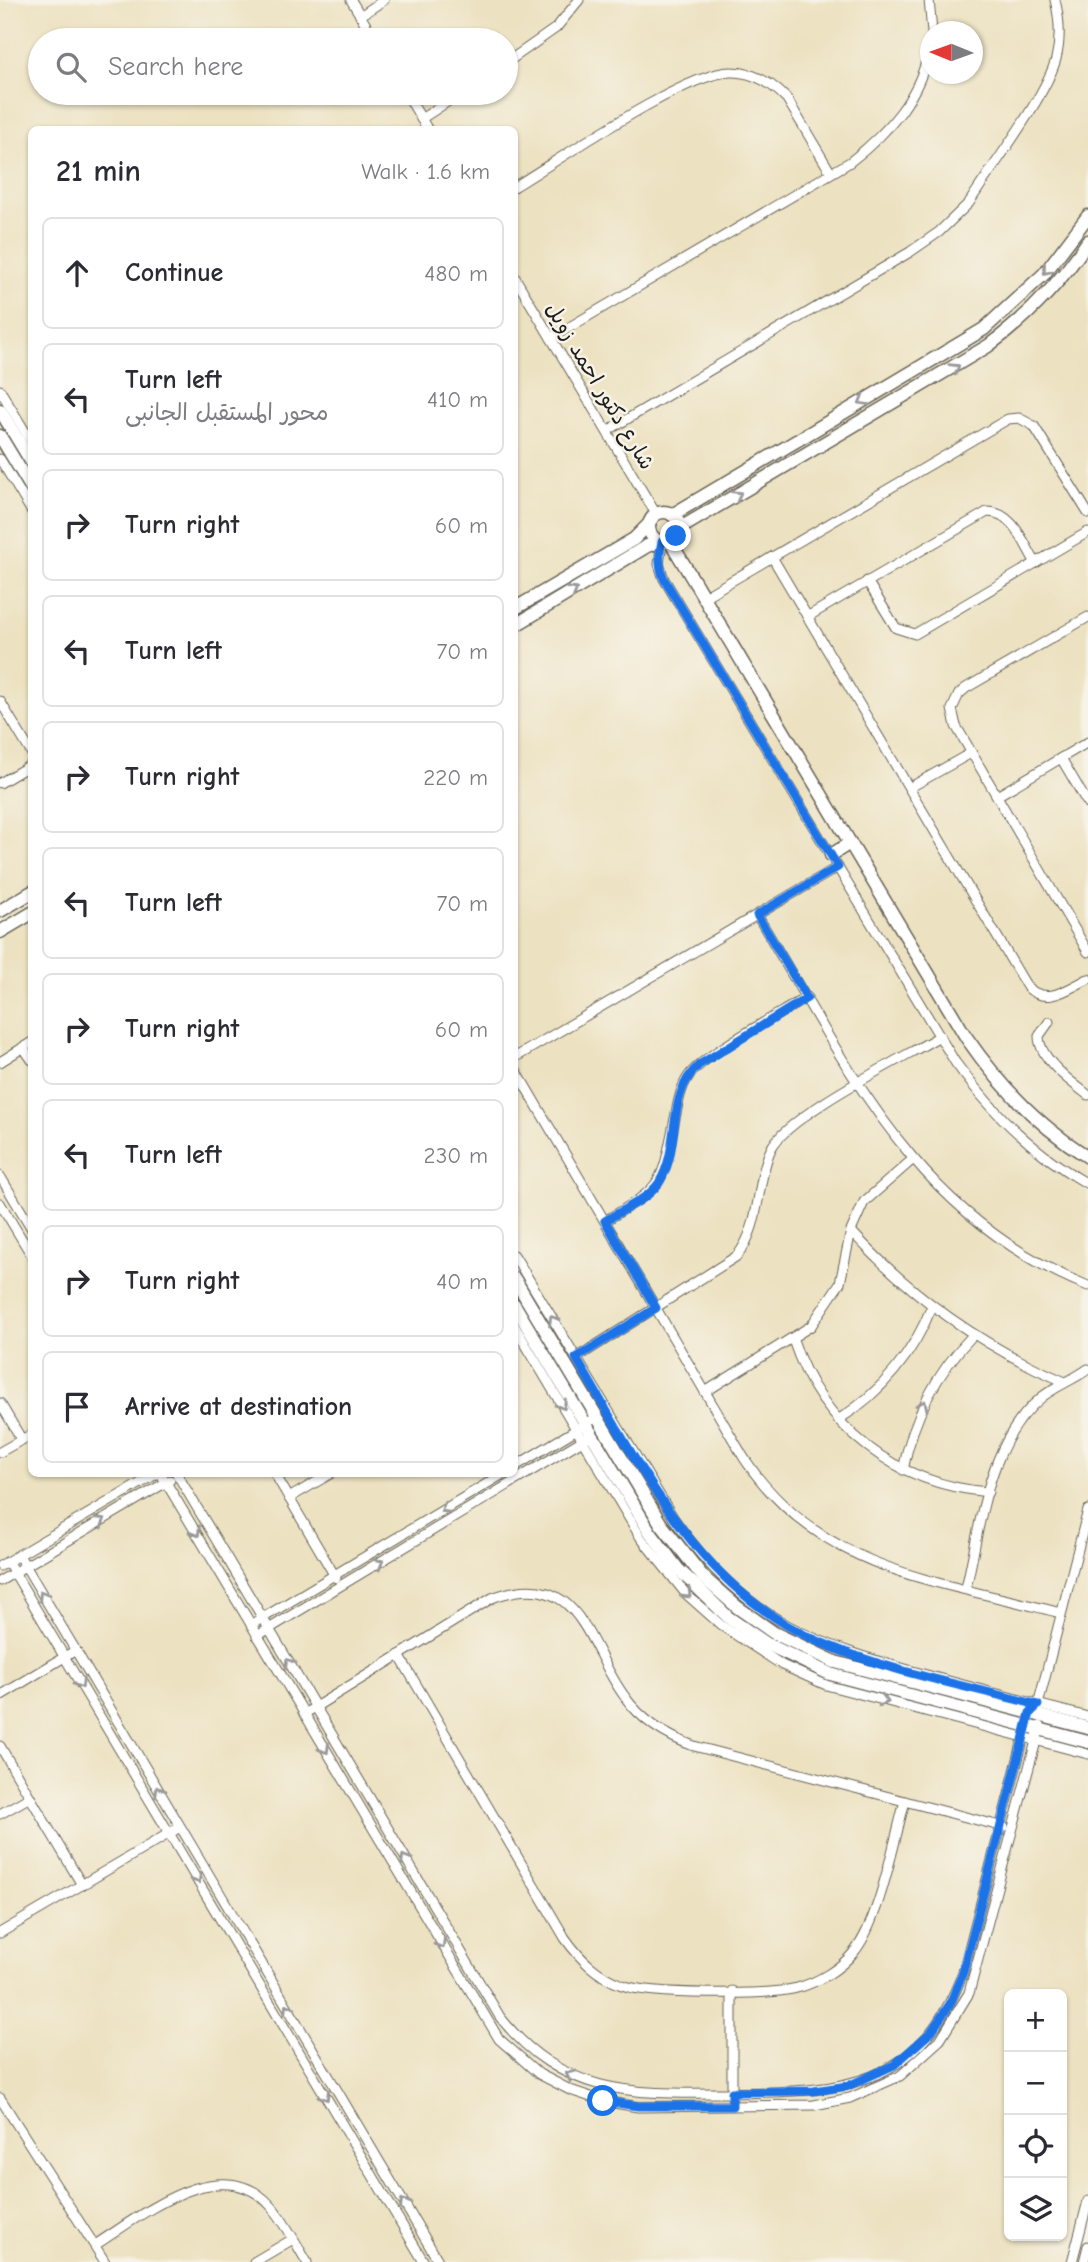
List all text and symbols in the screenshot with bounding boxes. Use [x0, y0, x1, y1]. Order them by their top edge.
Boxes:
north arrow [920, 21, 983, 84]
search box [28, 28, 518, 105]
icon: search [52, 48, 90, 86]
text: Search here [108, 52, 243, 82]
text: 21 min [56, 154, 141, 189]
text: Walk · 1.6 km [361, 158, 490, 185]
icon: ahead [58, 254, 96, 292]
text: Continue [125, 258, 223, 288]
text: 480 m [424, 260, 488, 287]
one-way arrow [1043, 262, 1055, 275]
street label: شارع دكتور احمد زويل [538, 298, 659, 475]
one-way arrow [947, 363, 960, 376]
text: Turn left [125, 365, 222, 395]
icon: left [58, 380, 96, 418]
text: 410 m [427, 386, 488, 413]
one-way arrow [858, 393, 870, 406]
text: محور المستقبل الجانبى [125, 399, 329, 426]
one-way arrow [730, 490, 743, 503]
icon: right [58, 506, 96, 544]
text: Turn right [125, 510, 239, 540]
text: 60 m [435, 512, 488, 539]
route end [660, 520, 691, 551]
one-way arrow [566, 586, 579, 599]
icon: left [58, 632, 96, 670]
text: Turn left [125, 636, 222, 666]
text: 70 m [436, 638, 488, 665]
icon: right [58, 758, 96, 796]
text: Turn right [125, 762, 239, 792]
text: 220 m [423, 764, 488, 791]
icon: left [58, 884, 96, 922]
text: Turn left [125, 888, 222, 918]
text: 70 m [436, 890, 488, 917]
icon: right [58, 1010, 96, 1048]
text: Turn right [125, 1014, 239, 1044]
text: 60 m [435, 1016, 488, 1043]
icon: left [58, 1136, 96, 1174]
text: Turn left [125, 1140, 222, 1170]
text: 230 m [424, 1142, 488, 1169]
icon: right [58, 1262, 96, 1300]
text: Turn right [125, 1266, 239, 1296]
text: 40 m [436, 1268, 488, 1295]
one-way arrow [548, 1314, 561, 1327]
icon: arrive [58, 1388, 96, 1426]
text: Arrive at destination [125, 1392, 352, 1422]
one-way arrow [554, 1398, 567, 1411]
one-way arrow [915, 1400, 929, 1412]
one-way arrow [439, 1500, 452, 1513]
one-way arrow [93, 1517, 106, 1530]
one-way arrow [187, 1525, 200, 1538]
one-way arrow [371, 1558, 384, 1571]
one-way arrow [679, 1586, 692, 1599]
one-way arrow [38, 1590, 51, 1603]
one-way arrow [284, 1658, 297, 1670]
one-way arrow [72, 1676, 85, 1689]
one-way arrow [878, 1693, 890, 1707]
one-way arrow [316, 1741, 329, 1754]
one-way arrow [155, 1786, 168, 1799]
one-way arrow [400, 1853, 413, 1866]
one-way arrow [188, 1872, 201, 1885]
one-way arrow [433, 1937, 446, 1950]
map controls [1004, 1989, 1067, 2241]
button: + [1004, 1989, 1067, 2052]
one-way arrow [283, 2002, 296, 2015]
button: − [1004, 2052, 1067, 2115]
one-way arrow [565, 2069, 577, 2083]
route start [587, 2085, 618, 2116]
one-way arrow [317, 2088, 330, 2101]
button: locate [1004, 2115, 1067, 2178]
button: layers [1004, 2178, 1067, 2241]
one-way arrow [399, 2198, 412, 2211]

